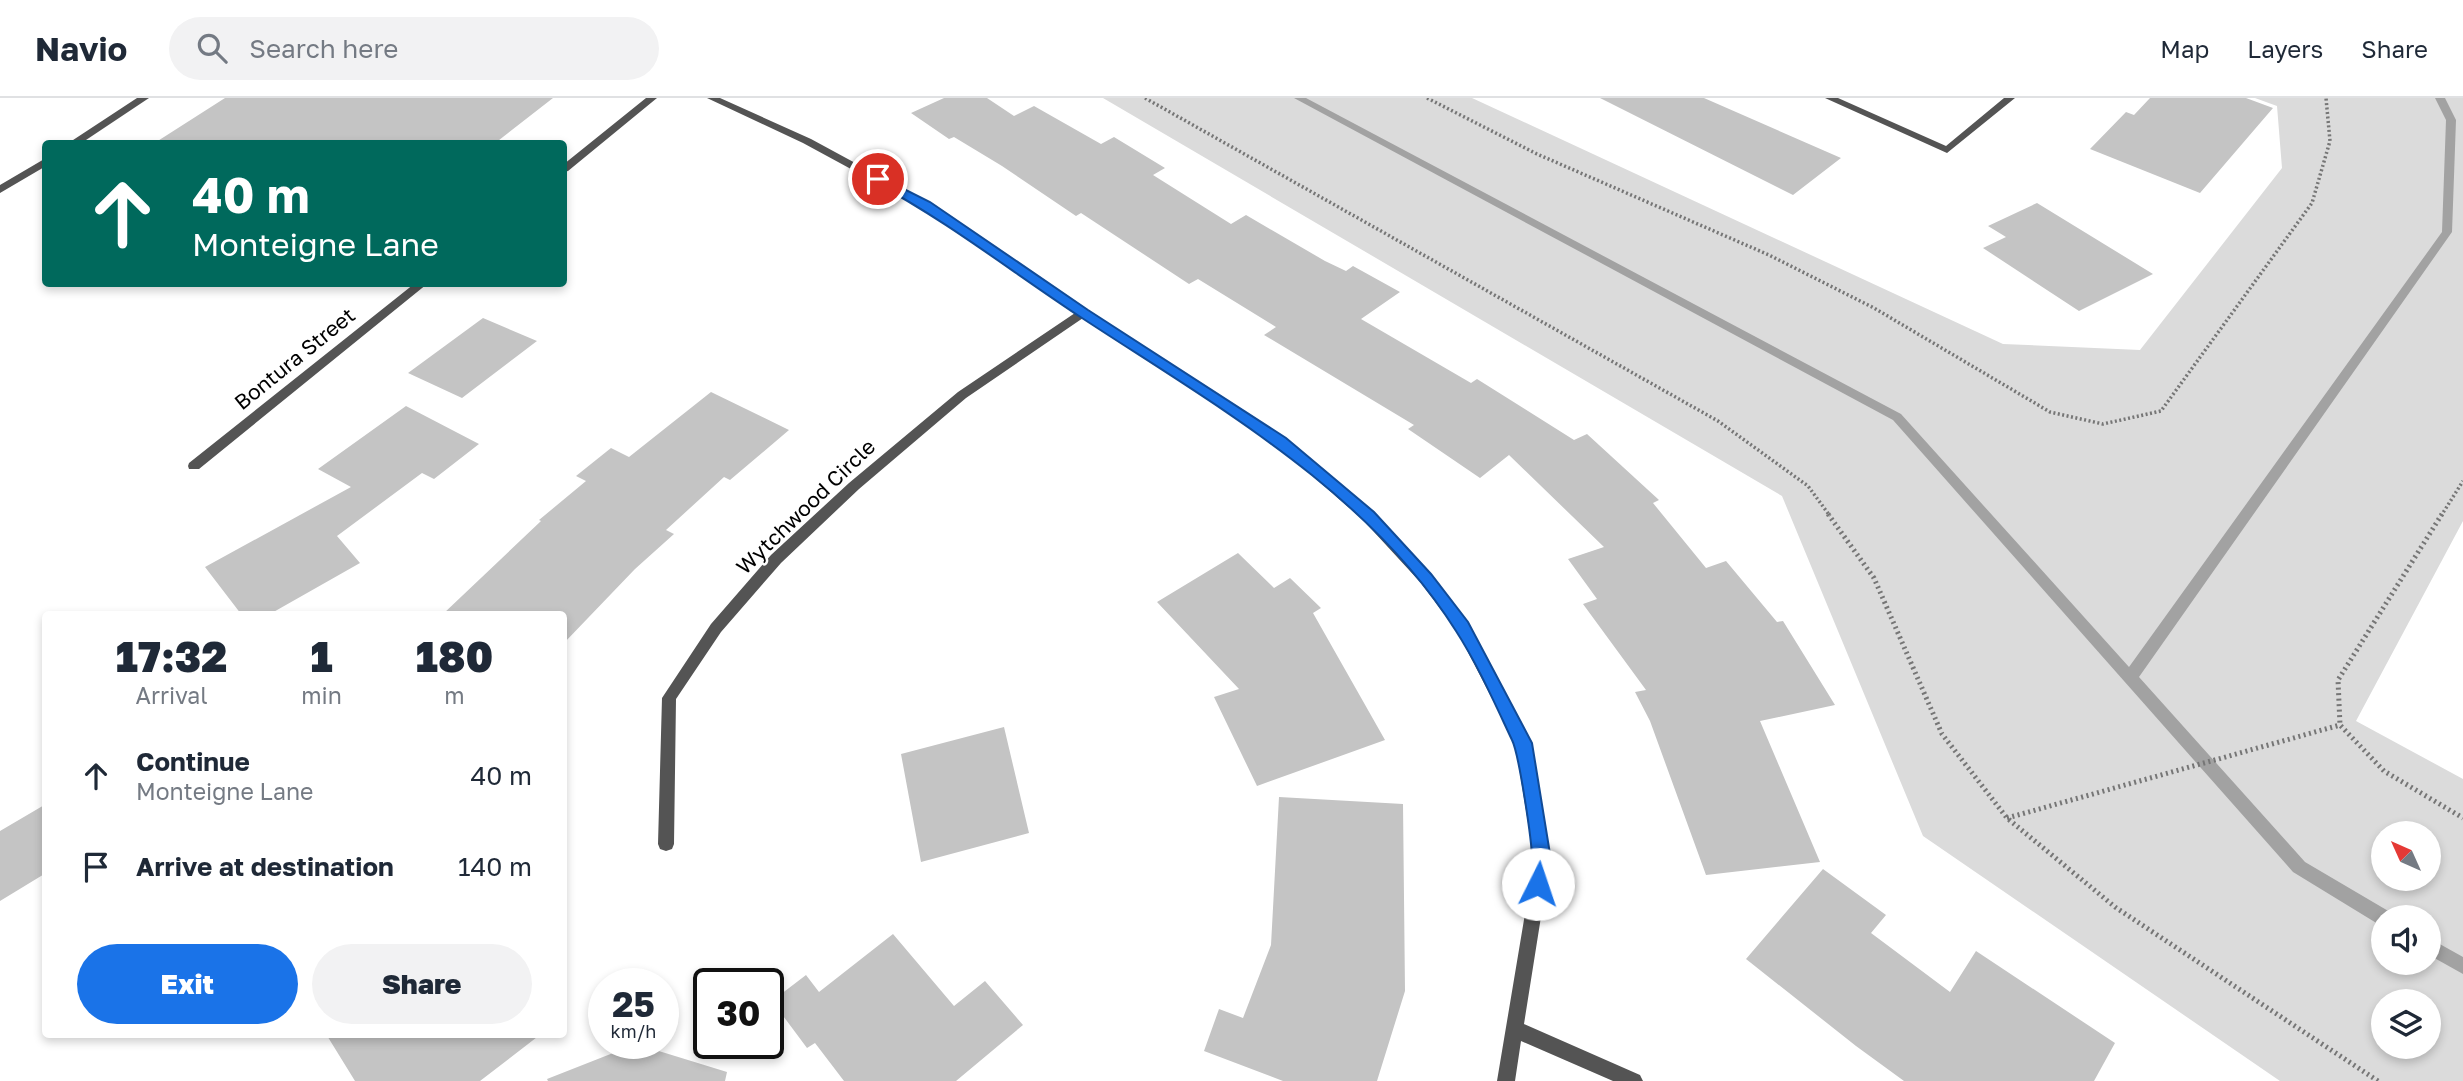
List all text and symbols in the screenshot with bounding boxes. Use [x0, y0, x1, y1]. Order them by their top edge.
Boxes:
search box [169, 17, 659, 80]
text: Navio [35, 29, 127, 68]
icon: search [193, 29, 231, 67]
text: Search here [249, 33, 398, 64]
text: Map [2160, 34, 2209, 63]
text: Layers [2247, 34, 2323, 63]
text: Share [2361, 34, 2428, 63]
pin [848, 149, 908, 209]
icon: arrive [859, 160, 897, 198]
text: 40 m [192, 165, 310, 224]
icon: ahead [77, 168, 168, 259]
text: Monteigne Lane [192, 225, 439, 263]
street label: Bontura Street [229, 302, 360, 415]
street label: Wytchwood Circle [730, 433, 880, 579]
text: 17:32 [116, 631, 227, 681]
text: 1 [310, 631, 333, 681]
text: 180 [416, 631, 493, 681]
text: Arrival [136, 681, 208, 709]
text: min [301, 681, 342, 709]
text: m [444, 681, 465, 709]
text: Continue [136, 746, 250, 777]
icon: ahead [77, 757, 115, 795]
text: 40 m [471, 760, 532, 791]
text: Monteigne Lane [136, 777, 313, 805]
north arrow [2371, 821, 2441, 891]
map controls [2371, 821, 2441, 1059]
position arrow [1501, 847, 1575, 921]
icon: arrive [77, 848, 115, 886]
text: Arrive at destination [136, 851, 394, 882]
text: 140 m [458, 851, 532, 882]
button: sound [2371, 905, 2441, 975]
button: Exit [77, 944, 298, 1024]
button: Share [312, 944, 532, 1024]
speed limit sign: 30 [693, 968, 784, 1059]
text: 25 [612, 983, 655, 1025]
button: layers [2371, 989, 2441, 1059]
text: km/h [611, 1020, 656, 1042]

